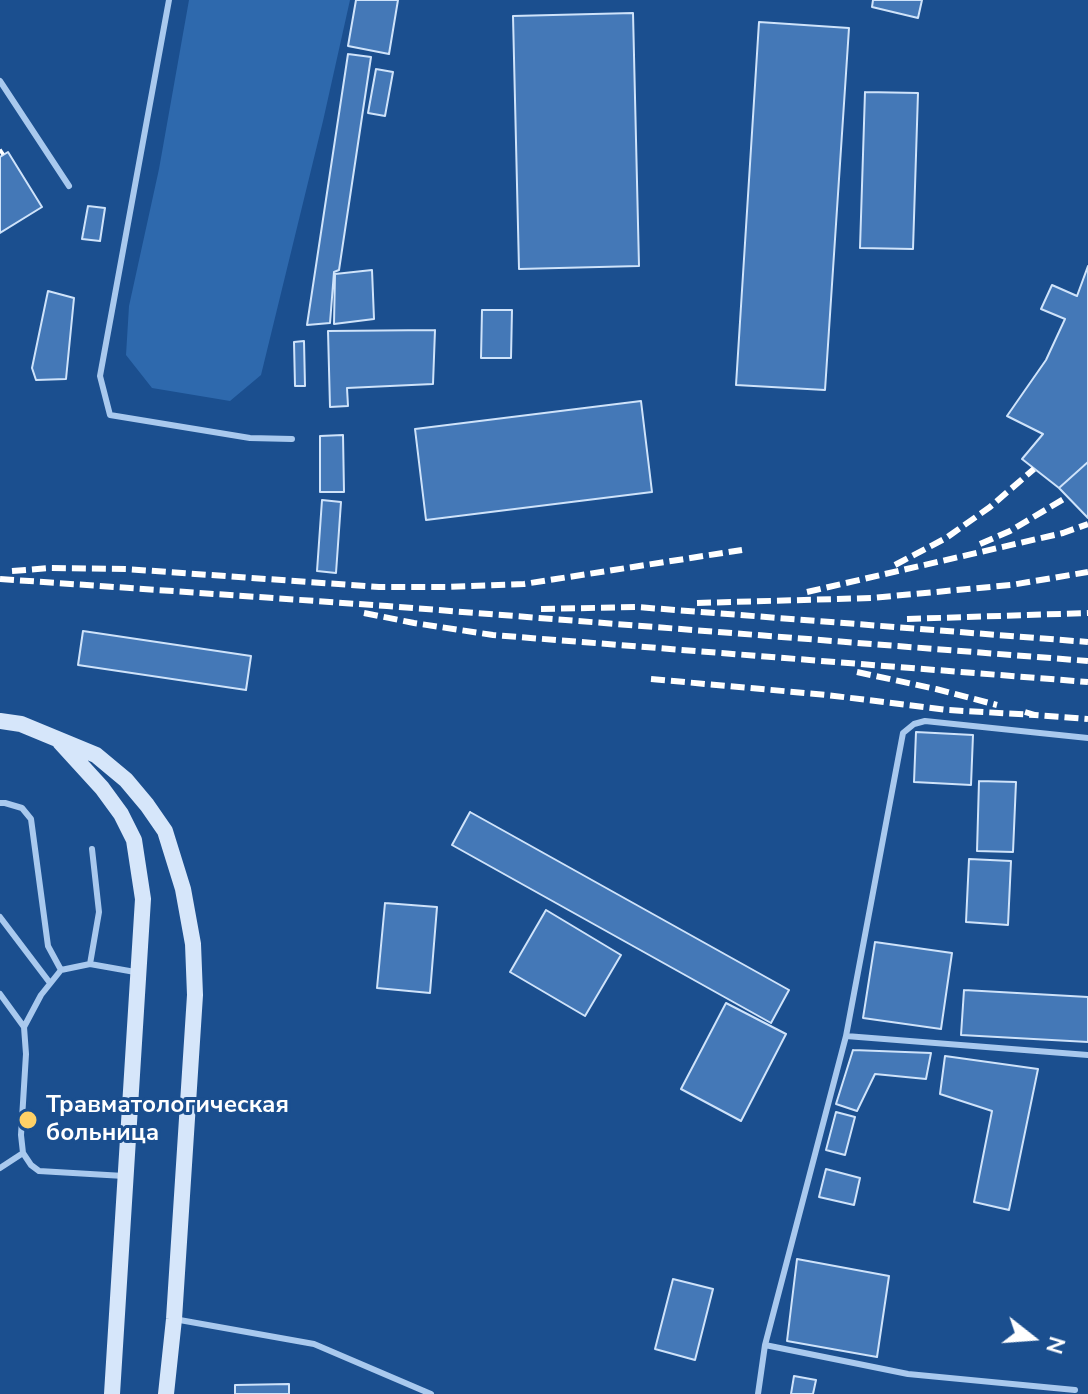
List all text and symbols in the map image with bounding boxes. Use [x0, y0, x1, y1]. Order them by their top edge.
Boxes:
place label: Травматологическая больница [46, 1092, 289, 1148]
marker: Травматологическая больница [17, 1109, 39, 1131]
north arrow [992, 1298, 1072, 1378]
text: N [1038, 1333, 1072, 1357]

